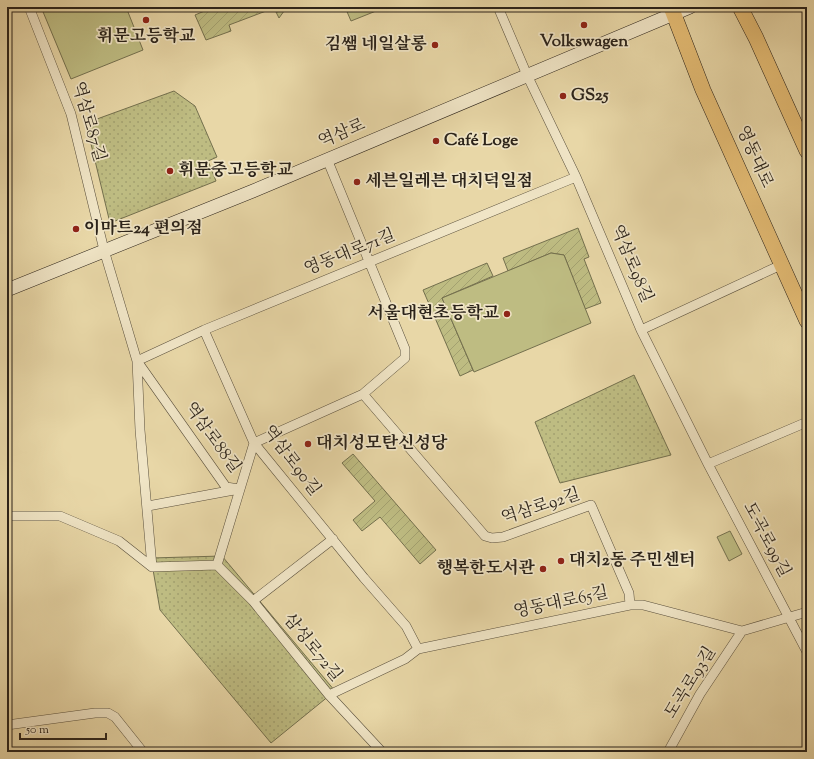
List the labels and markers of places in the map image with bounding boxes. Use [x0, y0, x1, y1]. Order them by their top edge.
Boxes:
marker: 휘문고등학교 [141, 15, 151, 25]
marker: Volkswagen [579, 20, 589, 30]
place label: 휘문고등학교 [97, 25, 196, 49]
place label: Volkswagen [540, 30, 629, 54]
place label: 김쌤 네일살롱 [325, 33, 427, 57]
marker: 김쌤 네일살롱 [430, 40, 440, 50]
place label: GS25 [571, 84, 609, 108]
marker: GS25 [558, 91, 568, 101]
place label: Café Loge [444, 129, 518, 153]
marker: Café Loge [431, 136, 441, 146]
place label: 휘문중고등학교 [178, 159, 294, 183]
marker: 휘문중고등학교 [165, 166, 175, 176]
place label: 세븐일레븐 대치덕일점 [365, 170, 533, 194]
marker: 세븐일레븐 대치덕일점 [352, 177, 362, 187]
place label: 이마트24 편의점 [84, 217, 203, 241]
marker: 이마트24 편의점 [71, 224, 81, 234]
place label: 서울대현초등학교 [368, 302, 500, 326]
marker: 서울대현초등학교 [502, 309, 512, 319]
place label: 대치성모탄신성당 [316, 432, 448, 456]
marker: 대치성모탄신성당 [303, 439, 313, 449]
place label: 대치2동 주민센터 [569, 549, 696, 573]
marker: 대치2동 주민센터 [556, 556, 566, 566]
place label: 행복한도서관 [436, 557, 536, 581]
marker: 행복한도서관 [538, 564, 548, 574]

